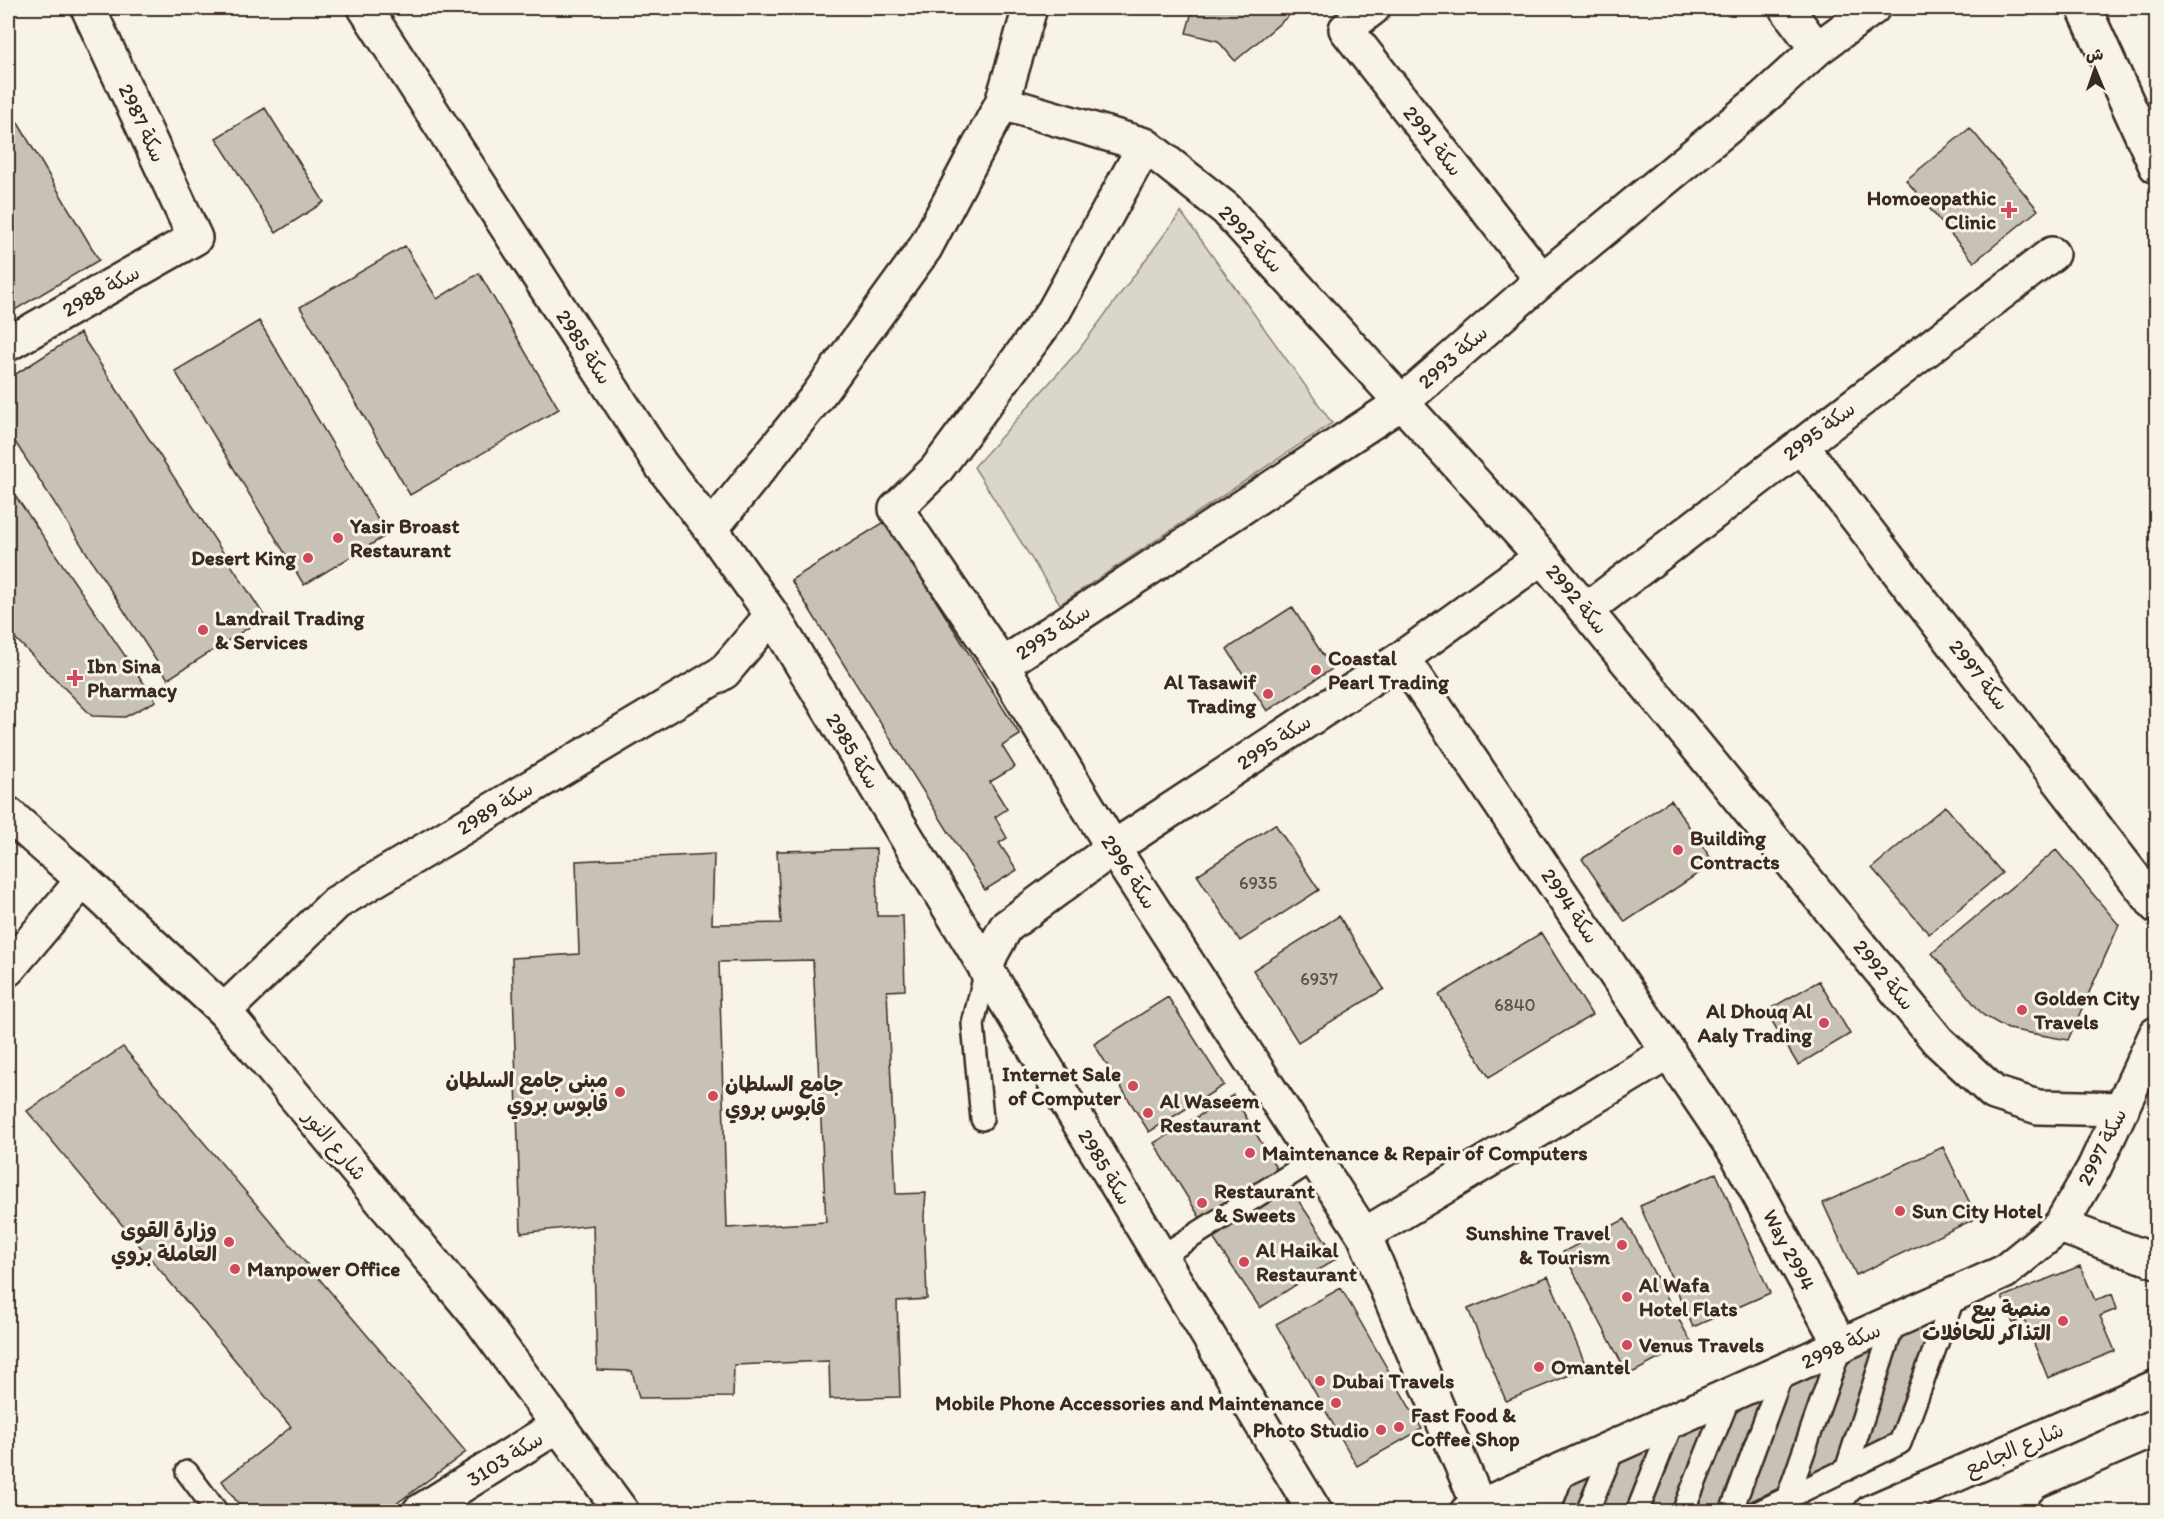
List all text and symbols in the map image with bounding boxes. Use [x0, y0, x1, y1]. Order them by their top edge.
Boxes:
north arrow [2065, 39, 2125, 99]
text: ش [2085, 45, 2104, 64]
street label: سكة 2987 [113, 80, 171, 166]
street label: سكة 2991 [1398, 100, 1469, 181]
place label: Homoeopathic Clinic [1867, 185, 1996, 234]
street label: سكة 2992 [1214, 199, 1289, 278]
marker: Homoeopathic Clinic [2000, 201, 2018, 219]
street label: سكة 2988 [58, 259, 144, 322]
street label: سكة 2985 [551, 305, 618, 389]
street label: سكة 2993 [1413, 320, 1493, 394]
street label: سكة 2995 [1778, 395, 1860, 466]
place label: Yasir Broast Restaurant [349, 513, 459, 562]
marker: Yasir Broast Restaurant [331, 531, 345, 545]
place label: Desert King [191, 545, 296, 571]
marker: Desert King [301, 551, 315, 565]
street label: سكة 2992 [1541, 559, 1614, 639]
street label: سكة 2993 [1011, 598, 1095, 665]
place label: Landrail Trading & Services [215, 605, 365, 654]
marker: Landrail Trading & Services [196, 623, 210, 637]
street label: سكة 2997 [1944, 634, 2015, 715]
place label: Coastal Pearl Trading [1328, 645, 1450, 695]
place label: Ibn Sina Pharmacy [87, 653, 177, 703]
marker: Coastal Pearl Trading [1309, 663, 1323, 677]
place label: Al Tasawif Trading [1163, 669, 1257, 719]
marker: Ibn Sina Pharmacy [68, 671, 82, 685]
marker: Al Tasawif Trading [1261, 687, 1275, 701]
street label: سكة 2985 [821, 708, 886, 793]
street label: سكة 2995 [1232, 708, 1316, 775]
street label: سكة 2989 [452, 775, 537, 840]
place label: Building Contracts [1690, 825, 1780, 874]
street label: سكة 2996 [1096, 830, 1163, 914]
marker: Building Contracts [1671, 843, 1685, 857]
street label: سكة 2994 [1536, 863, 1605, 948]
house number: 6935 [1239, 872, 1277, 894]
street label: سكة 2992 [1848, 934, 1920, 1015]
house number: 6937 [1300, 968, 1338, 990]
place label: Golden City Travels [2033, 985, 2140, 1034]
house number: 6840 [1494, 994, 1536, 1016]
place label: Al Dhouq Al Aaly Trading [1697, 998, 1813, 1048]
marker: Golden City Travels [2015, 1003, 2029, 1017]
marker: Al Dhouq Al Aaly Trading [1817, 1016, 1831, 1030]
place label: Internet Sale of Computer [1002, 1061, 1122, 1111]
place label: مبنى جامع السلطان قابوس بروي [445, 1067, 608, 1120]
place label: جامع السلطان قابوس بروي [725, 1071, 843, 1124]
marker: Internet Sale of Computer [1126, 1079, 1140, 1093]
marker: مبنى جامع السلطان قابوس بروي [613, 1085, 627, 1099]
place label: Al Waseem Restaurant [1159, 1088, 1261, 1137]
marker: جامع السلطان قابوس بروي [706, 1089, 720, 1103]
street label: شارع النور [295, 1103, 372, 1187]
street label: سكة 2997 [2072, 1104, 2132, 1190]
marker: Al Waseem Restaurant [1141, 1106, 1155, 1120]
street label: سكة 2985 [1073, 1124, 1138, 1209]
place label: Maintenance & Repair of Computers [1262, 1140, 1588, 1166]
marker: Maintenance & Repair of Computers [1243, 1146, 1257, 1160]
place label: Restaurant & Sweets [1214, 1178, 1315, 1227]
marker: Restaurant & Sweets [1195, 1196, 1209, 1210]
place label: Sun City Hotel [1912, 1198, 2044, 1224]
marker: Sun City Hotel [1893, 1204, 1907, 1218]
street label: Way 2994 [1758, 1205, 1821, 1295]
place label: وزارة القوى العاملة بروي [111, 1217, 217, 1270]
place label: Sunshine Travel & Tourism [1466, 1220, 1611, 1269]
marker: وزارة القوى العاملة بروي [222, 1235, 236, 1249]
place label: Al Haikal Restaurant [1255, 1237, 1357, 1286]
marker: Sunshine Travel & Tourism [1615, 1238, 1629, 1252]
marker: Al Haikal Restaurant [1237, 1255, 1251, 1269]
place label: Manpower Office [247, 1256, 400, 1282]
marker: Manpower Office [228, 1262, 242, 1276]
place label: Al Wafa Hotel Flats [1638, 1272, 1738, 1321]
marker: Al Wafa Hotel Flats [1620, 1290, 1634, 1304]
place label: منصة بيع التذاكر للحافلات [1922, 1296, 2051, 1345]
marker: منصة بيع التذاكر للحافلات [2056, 1314, 2070, 1328]
street label: سكة 2998 [1797, 1317, 1884, 1374]
place label: Venus Travels [1639, 1332, 1764, 1357]
marker: Venus Travels [1620, 1338, 1634, 1352]
place label: Omantel [1551, 1354, 1631, 1379]
marker: Omantel [1532, 1360, 1546, 1374]
place label: Dubai Travels [1332, 1368, 1454, 1393]
marker: Dubai Travels [1313, 1374, 1327, 1388]
place label: Mobile Phone Accessories and Maintenance [935, 1390, 1324, 1415]
marker: Mobile Phone Accessories and Maintenance [1329, 1396, 1343, 1410]
place label: Fast Food & Coffee Shop [1411, 1402, 1520, 1452]
street label: شارع الجامع [1960, 1416, 2068, 1483]
place label: Photo Studio [1253, 1417, 1369, 1442]
marker: Fast Food & Coffee Shop [1392, 1420, 1406, 1434]
marker: Photo Studio [1374, 1423, 1388, 1437]
street label: سكة 3103 [462, 1425, 548, 1492]

